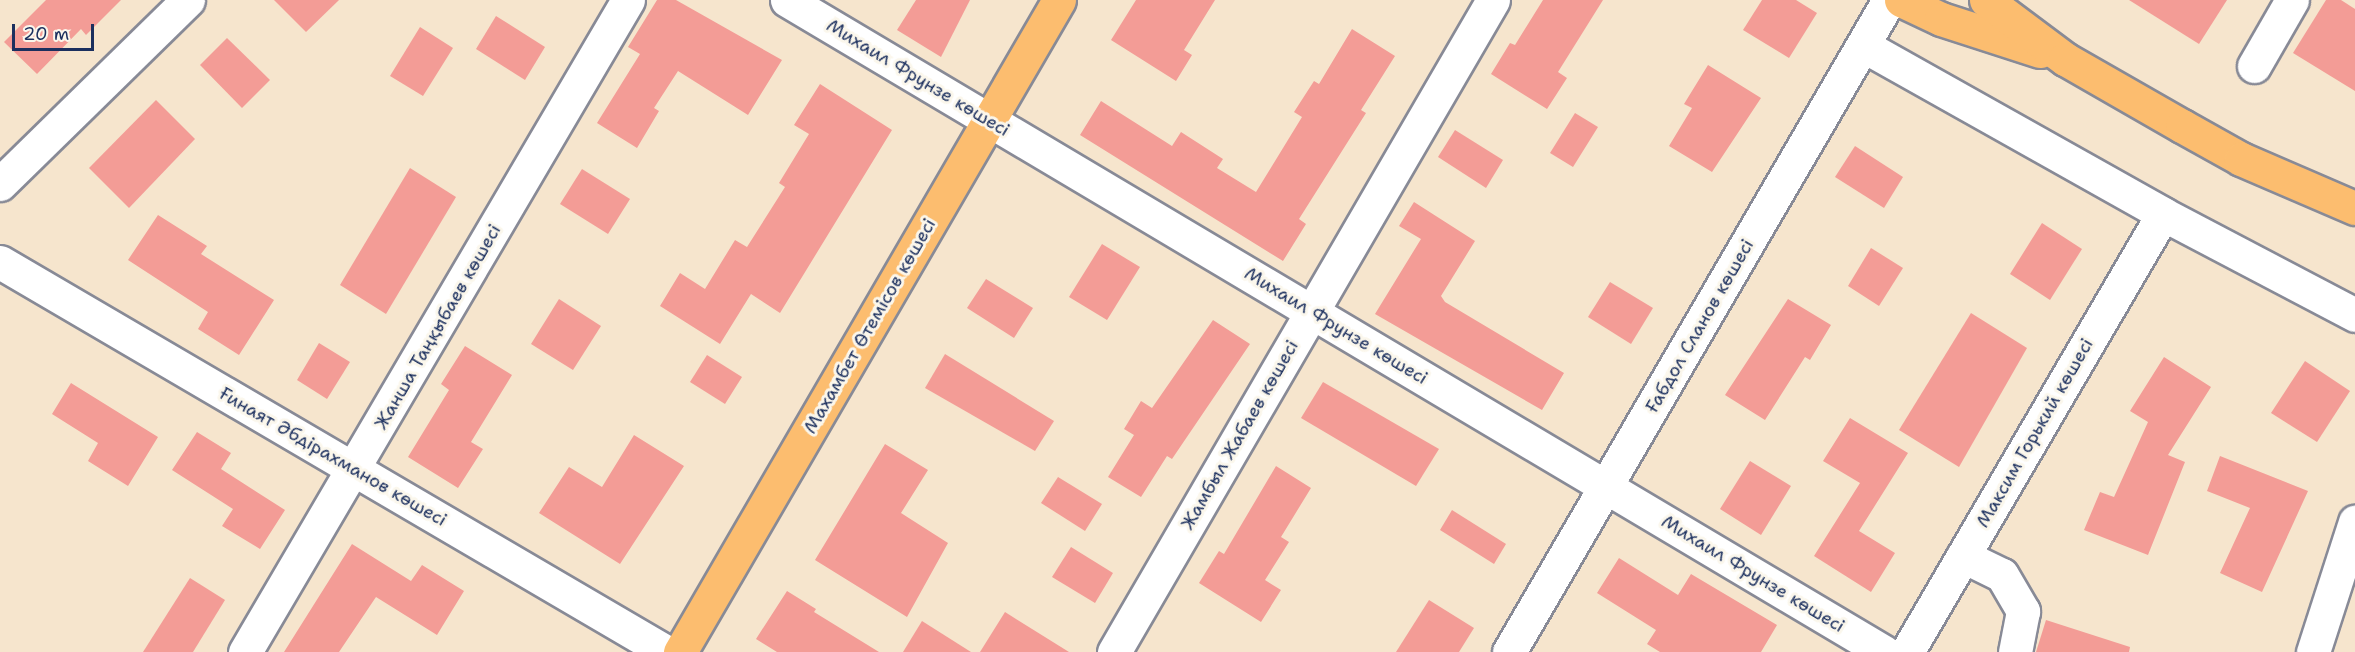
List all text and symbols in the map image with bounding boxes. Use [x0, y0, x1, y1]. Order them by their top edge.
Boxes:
scale bar [15, 12, 98, 50]
street label: Михаил Фрунзе көшесі [823, 15, 1013, 141]
text: 20 m [23, 22, 69, 46]
street label: Махамбет Өтемісов көшесі [799, 215, 941, 437]
street label: Жанша Таңқыбаев көшесі [370, 221, 506, 433]
street label: Ғабдол Сланов көшесі [1641, 235, 1759, 417]
street label: Михаил Фрунзе көшесі [1241, 263, 1431, 389]
street label: Максим Горький көшесі [1972, 335, 2098, 531]
street label: Жамбыл Жабаев көшесі [1177, 336, 1303, 534]
street label: Ғинаят Әбдірахманов көшесі [216, 383, 450, 531]
street label: Михаил Фрунзе көшесі [1658, 511, 1848, 637]

